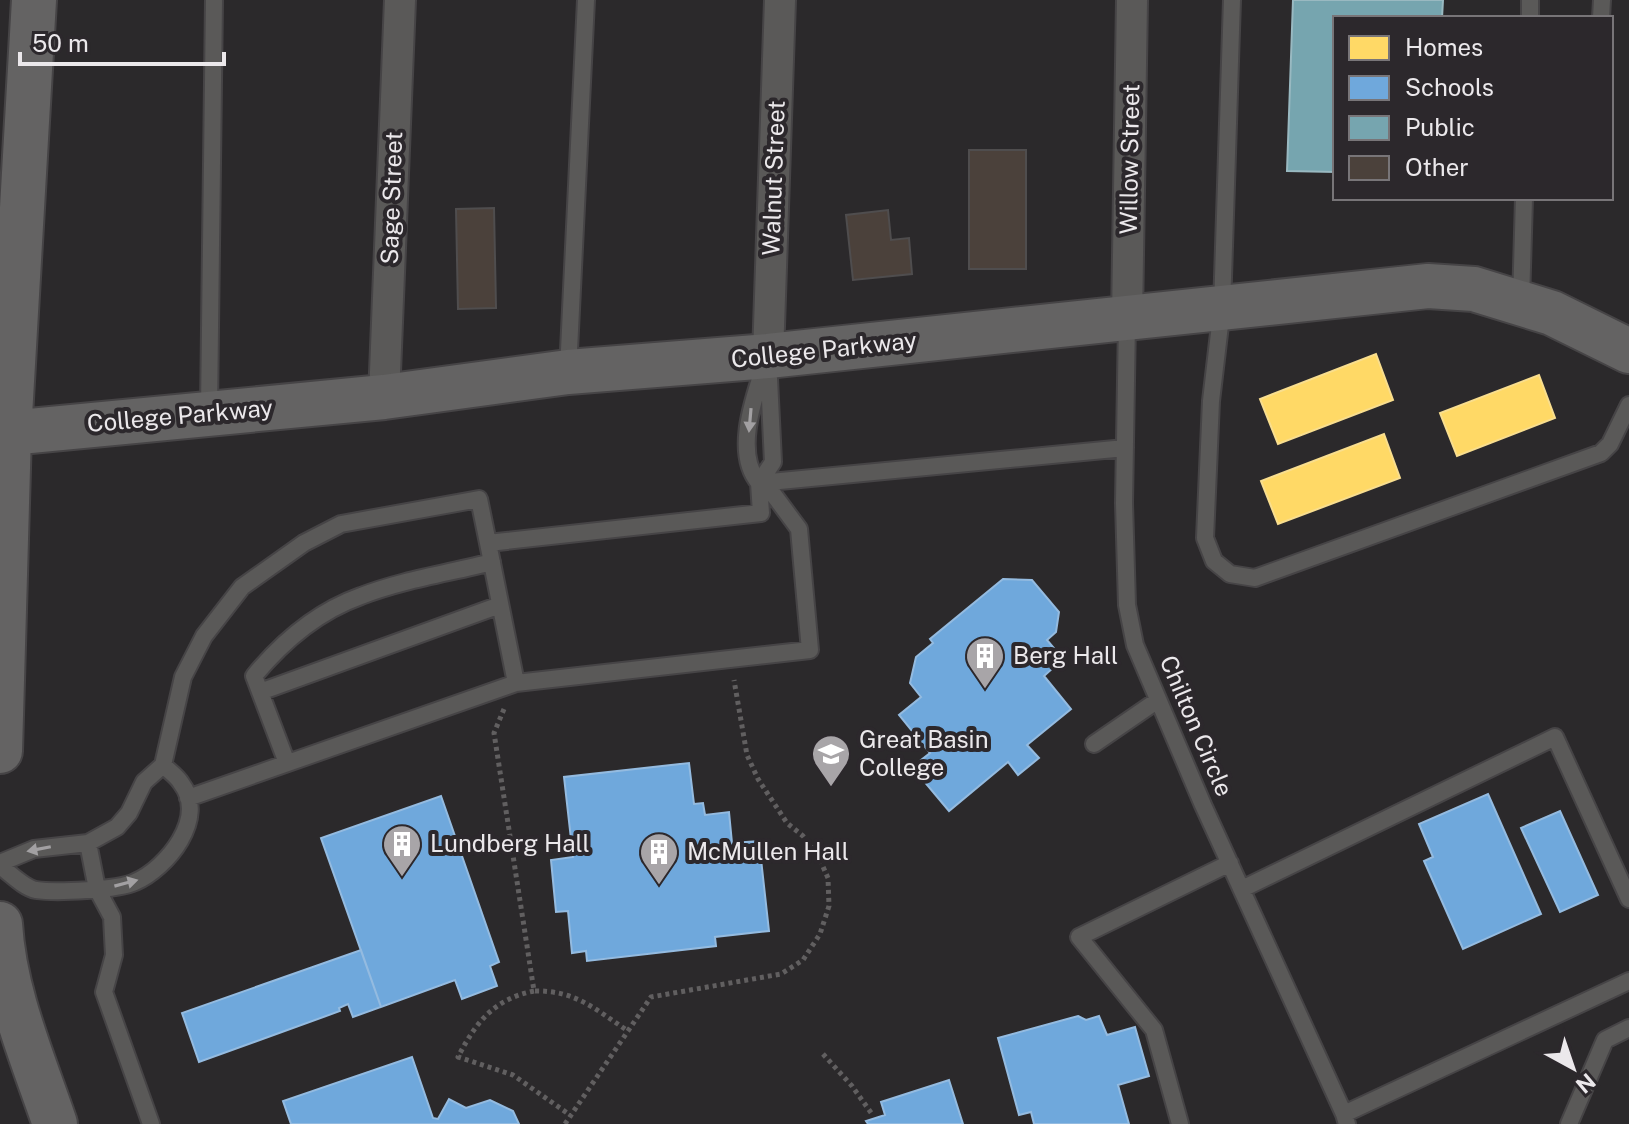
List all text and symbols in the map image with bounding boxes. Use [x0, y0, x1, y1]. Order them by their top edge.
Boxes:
scale bar [20, 16, 224, 66]
legend [1333, 16, 1613, 200]
text: 50 m [32, 29, 89, 57]
text: Homes [1405, 33, 1483, 61]
text: Schools [1405, 73, 1494, 101]
street label: Willow Street [1114, 83, 1144, 234]
street label: Walnut Street [756, 100, 790, 256]
text: Public [1405, 113, 1475, 141]
street label: Sage Street [375, 131, 407, 265]
text: Other [1405, 153, 1469, 181]
street label: College Parkway [730, 325, 918, 373]
street label: College Parkway [86, 393, 274, 437]
one-way arrow [743, 408, 756, 433]
building icon: Berg Hall [964, 635, 1006, 690]
place label: Berg Hall [1013, 641, 1118, 669]
street label: Chilton Circle [1155, 651, 1239, 800]
place label: Great Basin College [859, 725, 988, 781]
school or university icon: Great Basin College [810, 733, 852, 788]
building icon: Lundberg Hall [381, 823, 423, 878]
place label: Lundberg Hall [430, 829, 590, 857]
building icon: McMullen Hall [638, 831, 680, 886]
place label: McMullen Hall [687, 837, 849, 865]
one-way arrow [26, 844, 51, 856]
one-way arrow [113, 877, 138, 889]
north arrow [1533, 1028, 1613, 1108]
text: N [1571, 1068, 1601, 1099]

